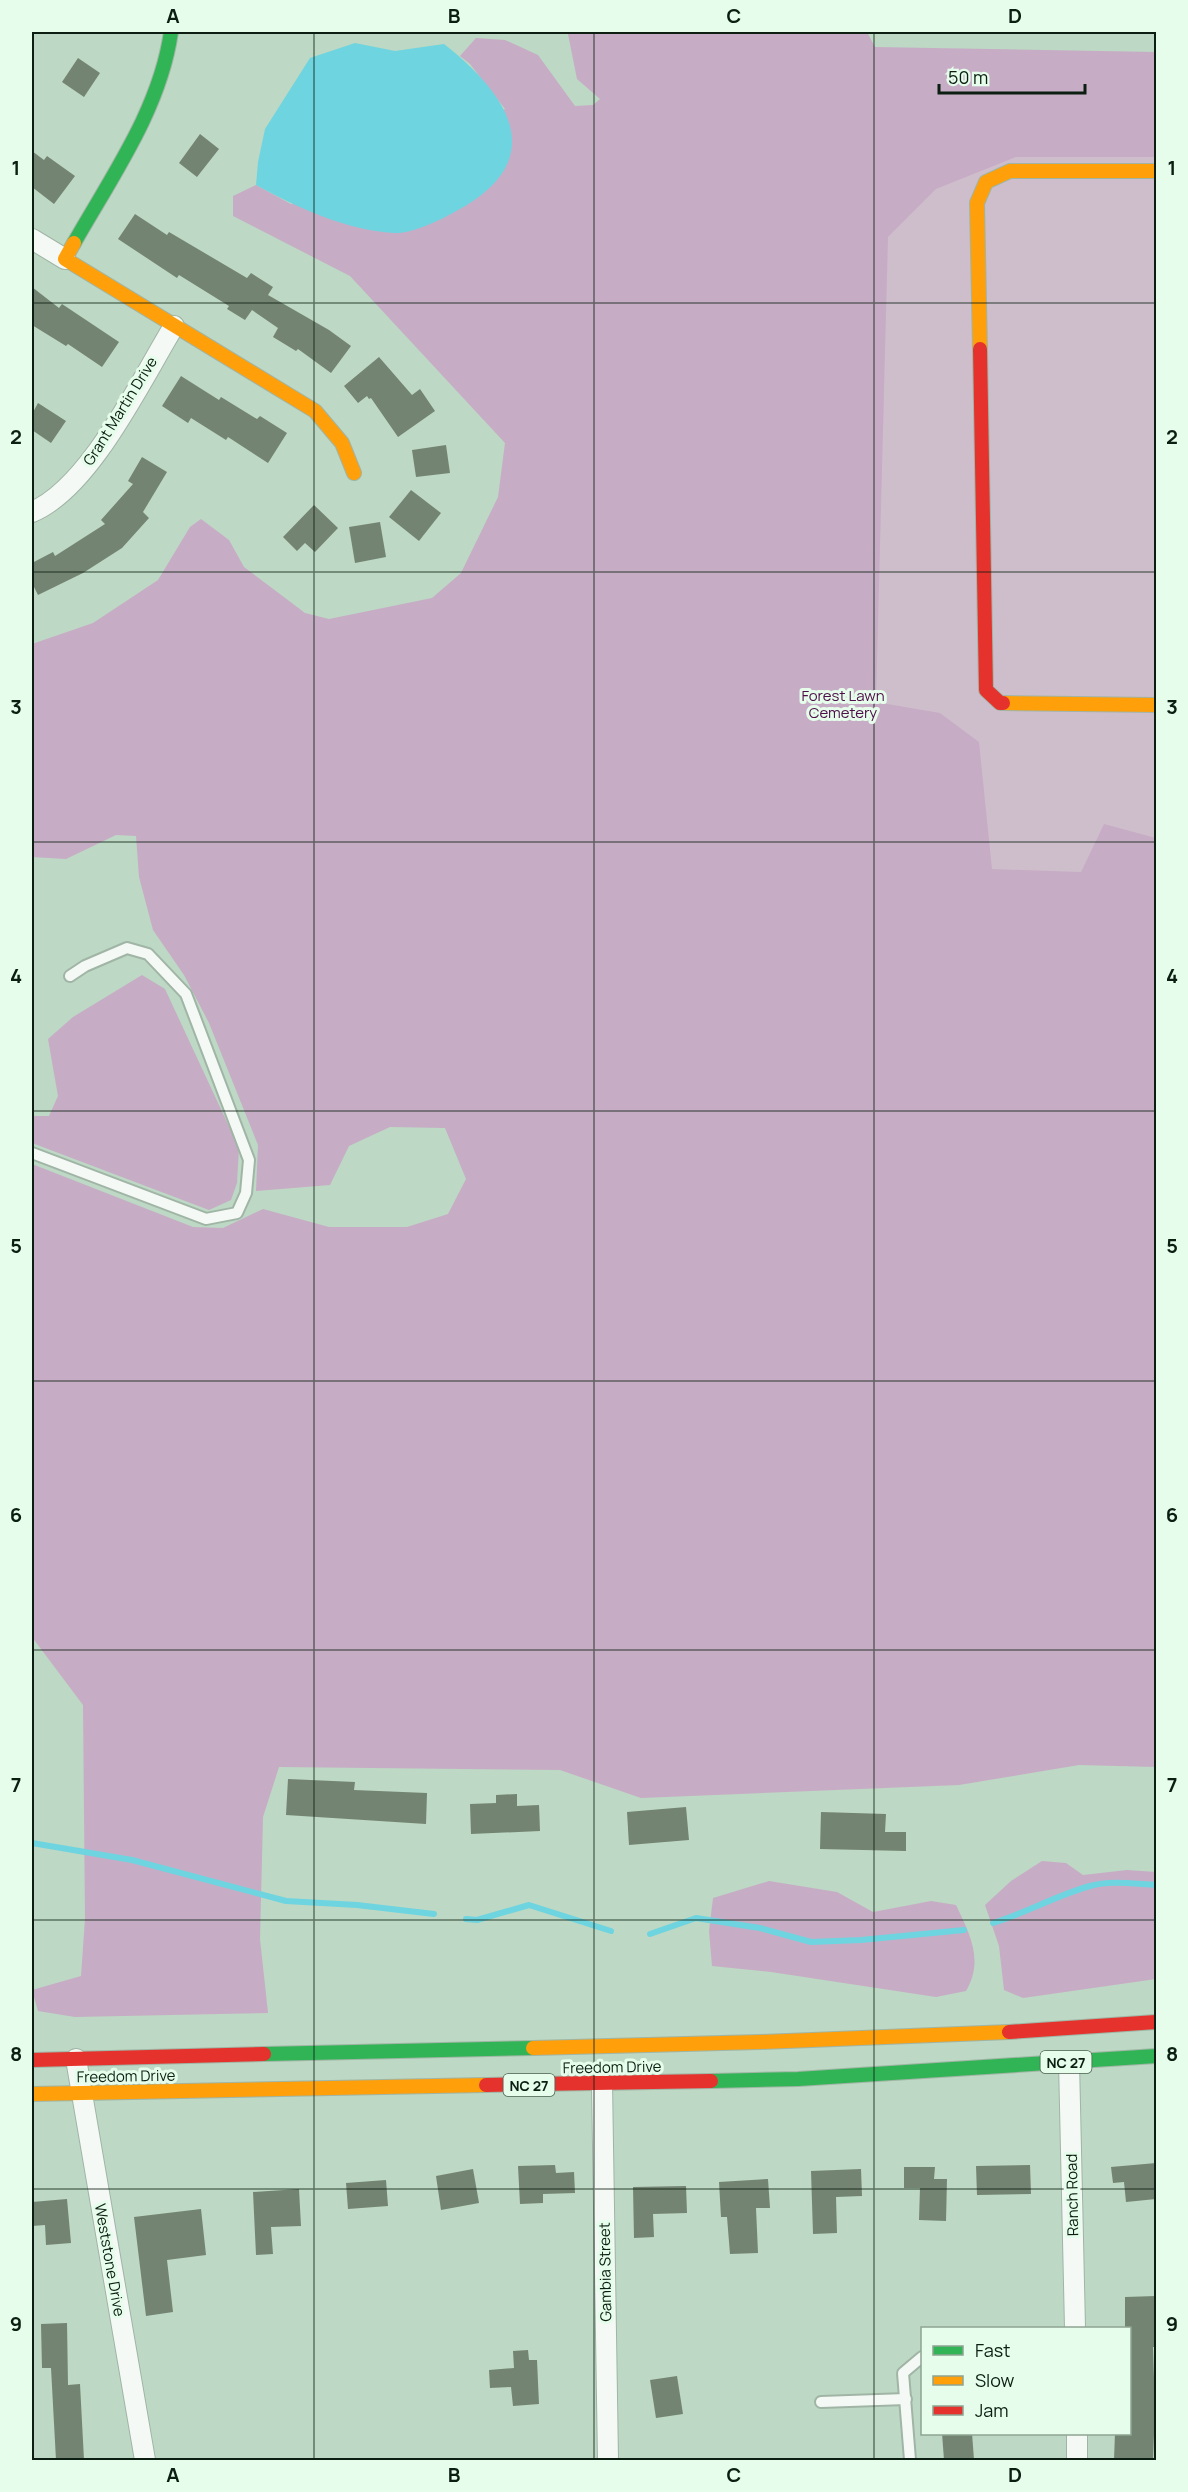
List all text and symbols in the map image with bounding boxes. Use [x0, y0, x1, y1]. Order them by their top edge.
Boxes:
text: A [166, 2, 180, 29]
text: B [448, 2, 461, 29]
text: C [727, 2, 741, 29]
text: D [1008, 2, 1022, 29]
scale bar [939, 57, 1084, 95]
text: 50 m [948, 65, 988, 89]
text: 1 [12, 154, 20, 181]
text: 1 [1168, 154, 1176, 181]
street label: Grant Martin Drive [78, 352, 162, 469]
text: 2 [10, 423, 22, 450]
text: 2 [1166, 423, 1178, 450]
park label: Forest Lawn Cemetery [801, 685, 885, 723]
text: 3 [10, 693, 22, 720]
text: 3 [1166, 693, 1178, 720]
text: 4 [10, 962, 22, 989]
text: 4 [1166, 962, 1178, 989]
text: 5 [10, 1232, 22, 1259]
text: 5 [1166, 1232, 1178, 1259]
text: 6 [10, 1501, 22, 1528]
text: 6 [1166, 1501, 1178, 1528]
text: 7 [11, 1771, 21, 1798]
text: 7 [1167, 1771, 1177, 1798]
text: 8 [10, 2040, 22, 2067]
text: 8 [1166, 2040, 1178, 2067]
road number: NC 27 [1040, 2051, 1092, 2073]
street label: Freedom Drive [562, 2056, 662, 2078]
street label: Freedom Drive [76, 2065, 176, 2087]
road number: NC 27 [504, 2074, 554, 2096]
street label: Ranch Road [1061, 2154, 1083, 2236]
street label: Weststone Drive [90, 2202, 130, 2318]
street label: Gambia Street [594, 2222, 616, 2322]
text: 9 [10, 2310, 22, 2337]
text: 9 [1166, 2310, 1178, 2337]
legend [921, 2327, 1131, 2435]
text: Fast [975, 2338, 1010, 2362]
text: Slow [975, 2368, 1015, 2392]
text: Jam [975, 2398, 1009, 2422]
text: A [166, 2461, 180, 2488]
text: B [448, 2461, 461, 2488]
text: C [727, 2461, 741, 2488]
text: D [1008, 2461, 1022, 2488]

